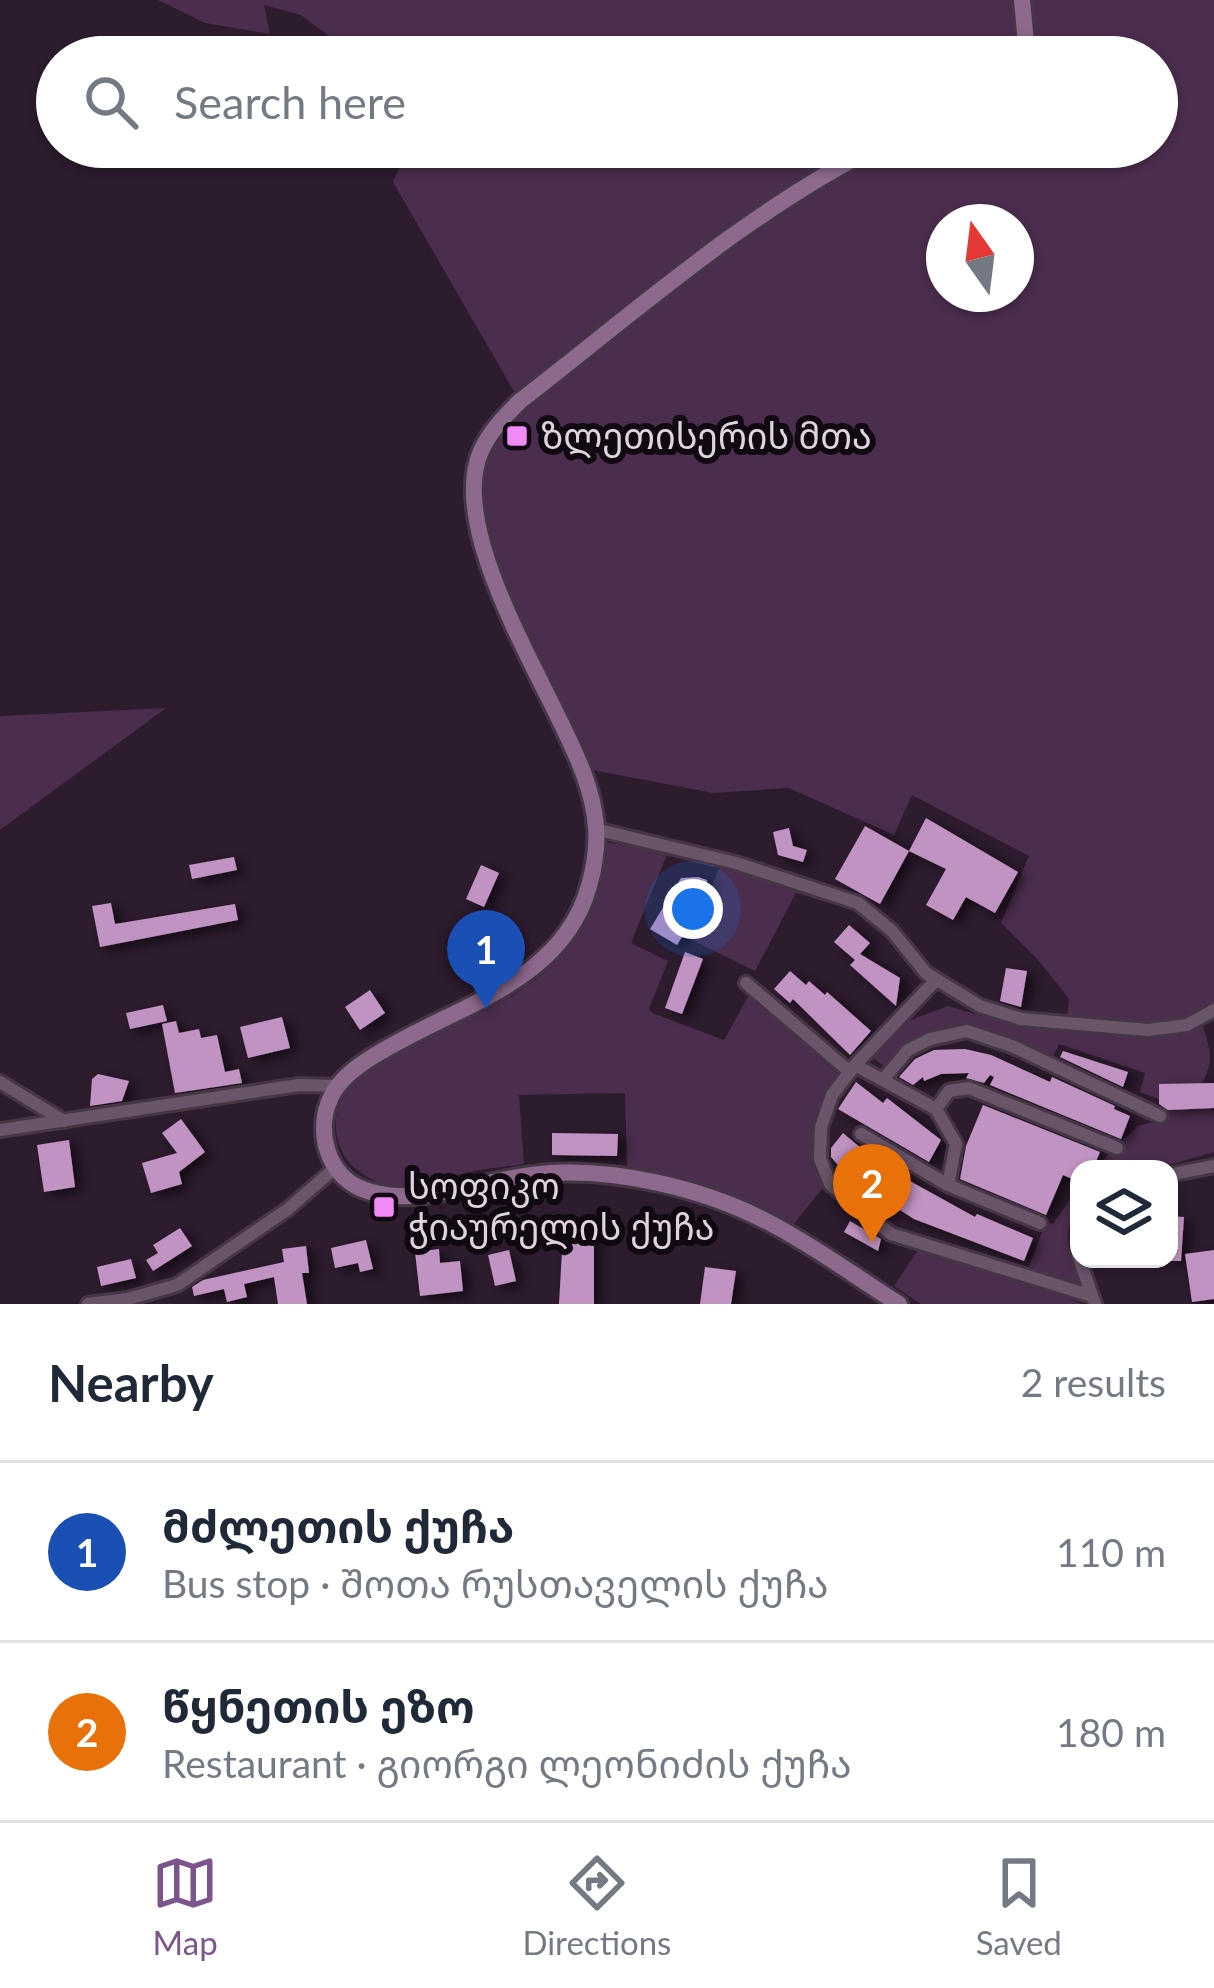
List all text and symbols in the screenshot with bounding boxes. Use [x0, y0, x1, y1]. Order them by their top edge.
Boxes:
search box [36, 36, 1178, 168]
icon: search [78, 69, 144, 135]
text: Search here [174, 75, 406, 129]
north arrow [926, 204, 1034, 312]
place label: ზლეთისერის მთა [541, 413, 872, 459]
marker: ზლეთისერის მთა [504, 423, 530, 449]
your location [663, 879, 723, 939]
pin: 1 [447, 910, 525, 1009]
pin: 2 [833, 1144, 911, 1243]
map controls [1070, 1160, 1178, 1268]
button: layers [1070, 1160, 1178, 1268]
place label: სოფიკო ჭიაურელის ქუჩა [408, 1163, 714, 1250]
marker: სოფიკო ჭიაურელის ქუჩა [371, 1194, 397, 1220]
text: Nearby [48, 1352, 214, 1413]
text: 2 results [1021, 1359, 1166, 1405]
text: მძლეთის ქუჩა [162, 1499, 514, 1553]
text: 1 [76, 1529, 98, 1575]
text: 110 m [1056, 1529, 1166, 1575]
text: Bus stop · შოთა რუსთაველის ქუჩა [162, 1560, 829, 1606]
text: წყნეთის ეზო [162, 1679, 475, 1733]
text: 2 [76, 1709, 98, 1755]
text: 180 m [1056, 1709, 1166, 1755]
text: Restaurant · გიორგი ლეონიძის ქუჩა [162, 1740, 852, 1786]
tab: Map [152, 1850, 218, 1962]
tab: Directions [522, 1850, 671, 1962]
tab: Saved [976, 1850, 1062, 1962]

